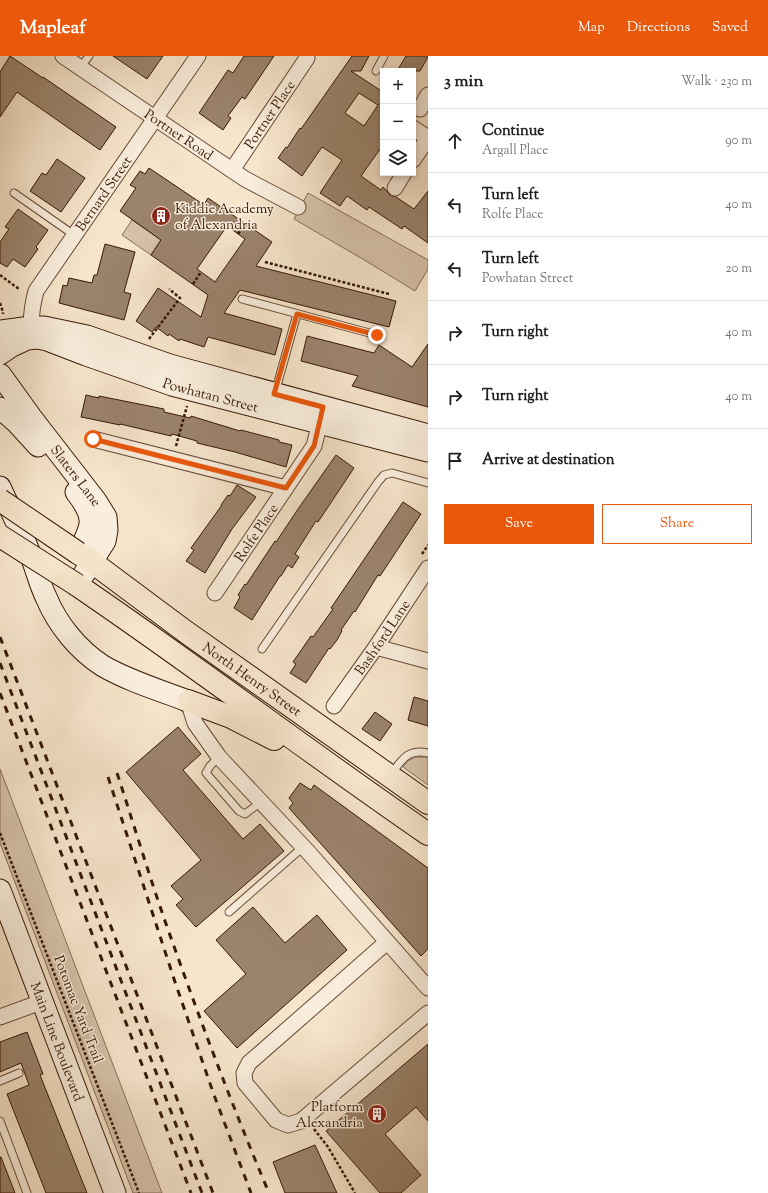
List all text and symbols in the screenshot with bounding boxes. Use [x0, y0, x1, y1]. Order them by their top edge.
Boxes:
text: Mapleaf [20, 15, 86, 42]
text: Map [578, 18, 605, 38]
text: Directions [627, 18, 690, 38]
text: Saved [712, 18, 748, 38]
map controls [380, 68, 416, 176]
button: + [380, 68, 416, 104]
text: 3 min [444, 70, 483, 94]
text: Walk · 230 m [681, 73, 752, 91]
street label: Portner Place [241, 77, 301, 154]
button: − [380, 104, 416, 140]
street label: Portner Road [139, 106, 216, 167]
text: Continue [482, 121, 544, 142]
icon: ahead [444, 130, 466, 152]
text: 90 m [725, 132, 752, 150]
button: layers [380, 140, 416, 176]
text: Argall Place [482, 142, 548, 160]
street label: Bernard Street [72, 153, 138, 236]
text: Turn left [482, 185, 539, 206]
icon: left [444, 194, 466, 216]
text: 40 m [725, 196, 752, 214]
place label: Kiddie Academy of Alexandria [175, 200, 274, 236]
building icon: Kiddie Academy of Alexandria [150, 205, 172, 227]
text: Rolfe Place [482, 206, 543, 224]
text: Turn left [482, 249, 539, 270]
icon: left [444, 258, 466, 280]
text: 20 m [726, 260, 752, 278]
text: Powhatan Street [482, 270, 573, 288]
icon: right [444, 322, 466, 344]
text: Turn right [482, 322, 548, 343]
text: 40 m [725, 324, 752, 342]
route end [368, 326, 386, 344]
street label: Powhatan Street [159, 374, 260, 419]
icon: right [444, 386, 466, 408]
text: Turn right [482, 386, 548, 407]
text: 40 m [725, 388, 752, 406]
route start [84, 430, 102, 448]
street label: Slaters Lane [44, 442, 105, 511]
icon: arrive [444, 450, 466, 472]
text: Arrive at destination [482, 450, 615, 471]
street label: Rolfe Place [231, 501, 284, 567]
button: Save [444, 504, 594, 544]
button: Share [602, 504, 752, 544]
street label: Bashford Lane [351, 597, 416, 680]
street label: North Henry Street [198, 639, 305, 723]
street label: Potomac Yard Trail [47, 953, 107, 1067]
street label: Main Line Boulevard [24, 980, 87, 1105]
place label: Platform Alexandria [296, 1098, 364, 1134]
building icon: Platform Alexandria [366, 1103, 388, 1125]

